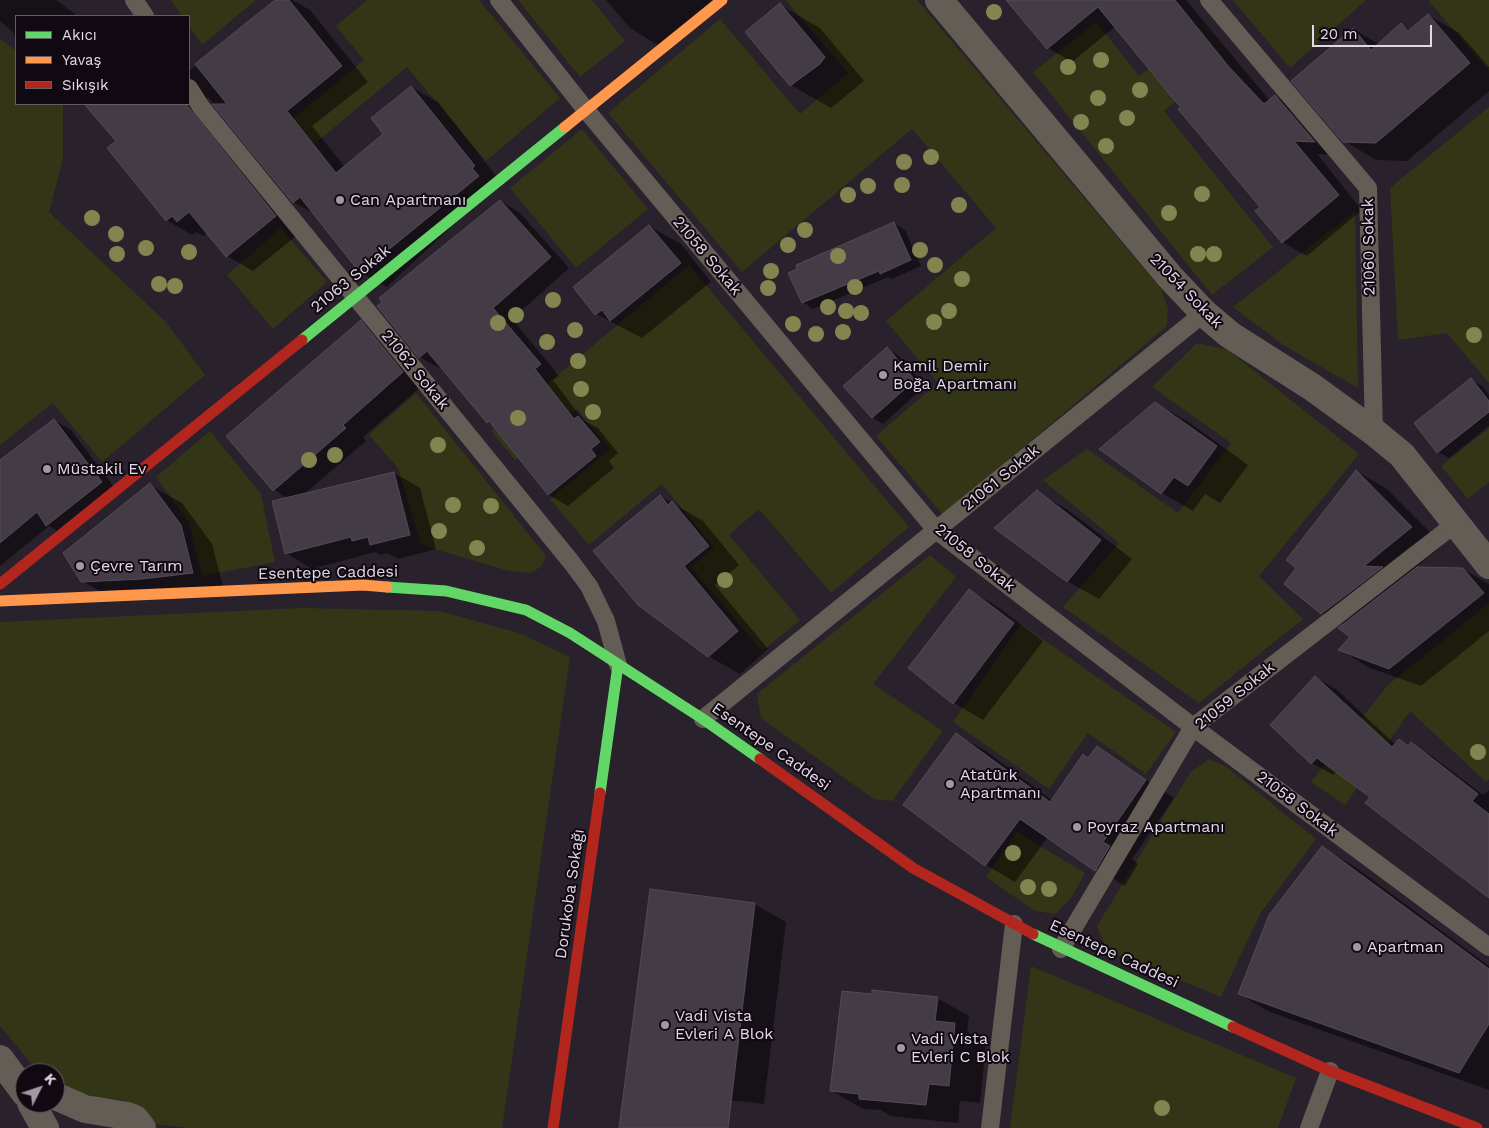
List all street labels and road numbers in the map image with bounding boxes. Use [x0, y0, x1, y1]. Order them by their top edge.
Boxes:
street label: 21060 Sokak [1359, 198, 1379, 296]
street label: 21058 Sokak [668, 213, 746, 299]
street label: 21063 Sokak [307, 241, 395, 317]
street label: 21054 Sokak [1145, 249, 1227, 333]
street label: 21062 Sokak [377, 326, 453, 414]
street label: 21061 Sokak [958, 441, 1044, 515]
street label: 21058 Sokak [931, 520, 1019, 596]
street label: Esentepe Caddesi [258, 562, 398, 584]
street label: 21059 Sokak [1191, 658, 1279, 734]
street label: Esentepe Caddesi [708, 699, 834, 795]
street label: 21058 Sokak [1252, 767, 1342, 841]
street label: Dorukoba Sokağı [551, 828, 589, 960]
street label: Esentepe Caddesi [1046, 916, 1182, 992]

